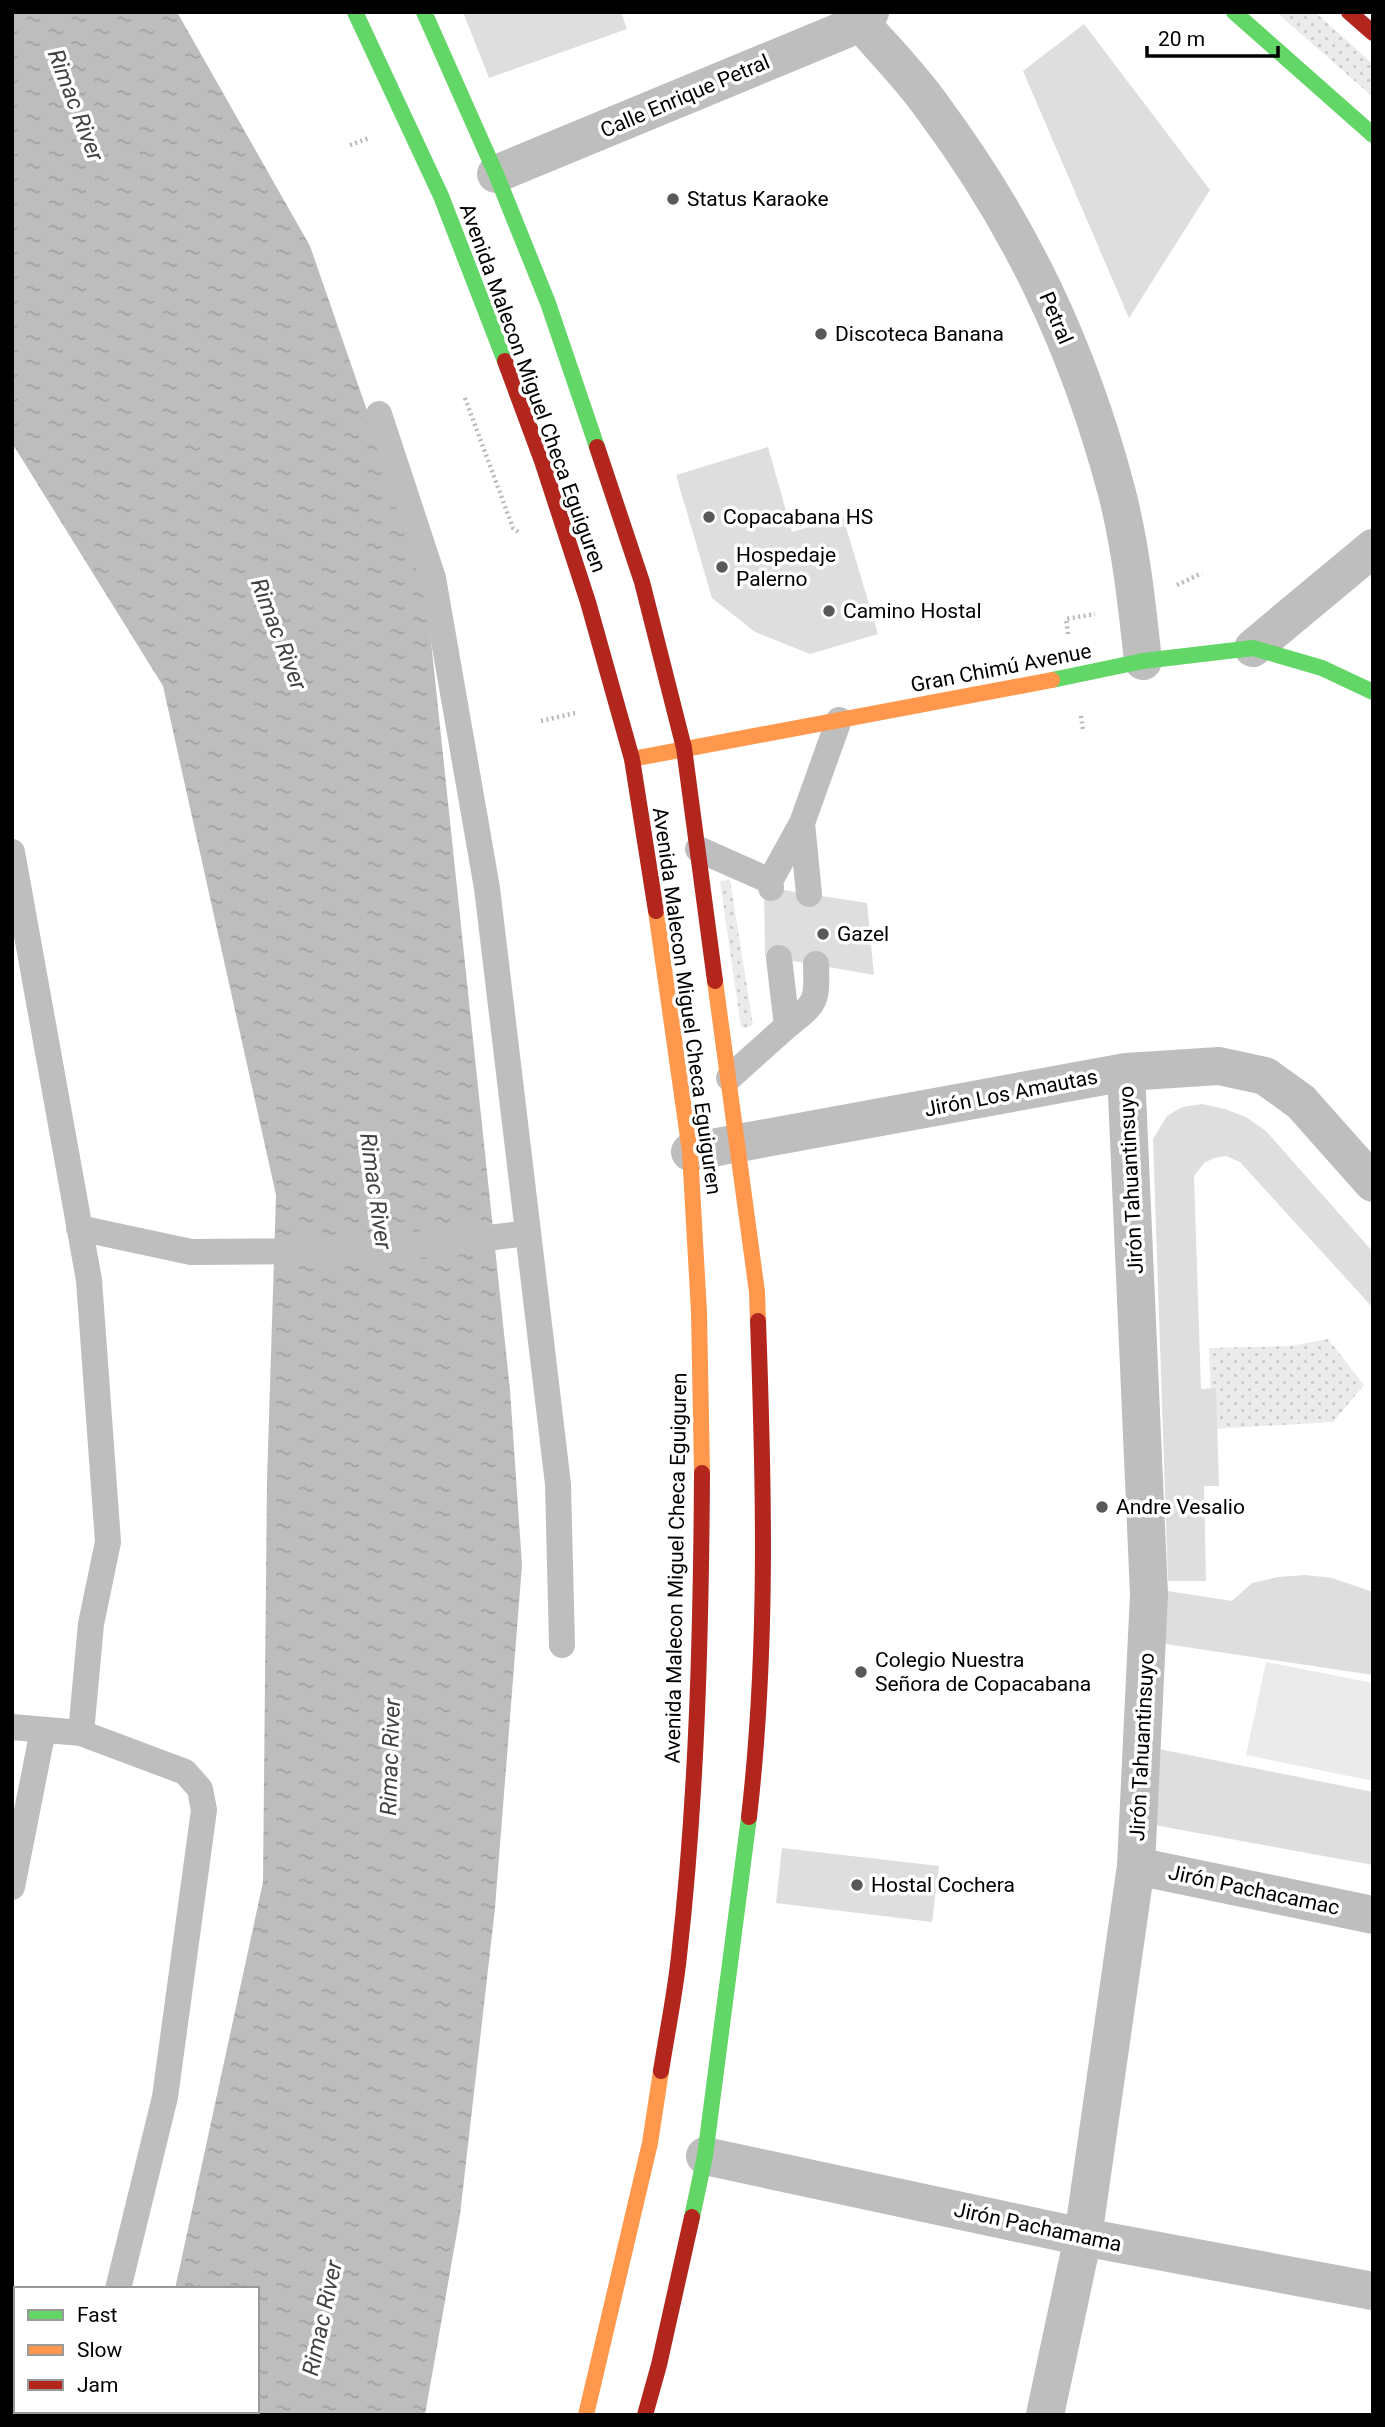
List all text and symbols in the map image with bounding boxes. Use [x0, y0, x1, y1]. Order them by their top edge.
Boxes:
scale bar [1147, 14, 1278, 58]
text: 20 m [1158, 27, 1205, 51]
water label: Rimac River [42, 46, 110, 166]
street label: Calle Enrique Petral [597, 49, 773, 143]
place label: Status Karaoke [687, 187, 829, 211]
marker: Status Karaoke [665, 191, 681, 207]
street label: Avenida Malecon Miguel Checa Eguiguren [455, 200, 611, 576]
street label: Petral [1034, 288, 1078, 348]
place label: Discoteca Banana [835, 322, 1004, 346]
marker: Discoteca Banana [813, 326, 829, 342]
place label: Copacabana HS [723, 505, 873, 529]
marker: Copacabana HS [701, 509, 717, 525]
place label: Hospedaje Palerno [736, 543, 836, 591]
marker: Hospedaje Palerno [714, 559, 730, 575]
water label: Rimac River [245, 575, 313, 695]
place label: Camino Hostal [843, 599, 982, 623]
marker: Camino Hostal [821, 603, 837, 619]
street label: Gran Chimú Avenue [909, 639, 1093, 697]
street label: Avenida Malecon Miguel Checa Eguiguren [648, 806, 726, 1196]
place label: Gazel [837, 922, 889, 946]
marker: Gazel [815, 926, 831, 942]
street label: Jirón Los Amautas [922, 1064, 1100, 1122]
street label: Jirón Tahuantinsuyo [1114, 1085, 1148, 1275]
water label: Rimac River [354, 1131, 397, 1253]
street label: Avenida Malecon Miguel Checa Eguiguren [661, 1372, 691, 1764]
place label: Andre Vesalio [1116, 1495, 1245, 1519]
marker: Andre Vesalio [1094, 1499, 1110, 1515]
place label: Colegio Nuestra Señora de Copacabana [875, 1648, 1091, 1696]
street label: Jirón Tahuantinsuyo [1125, 1652, 1159, 1842]
marker: Colegio Nuestra Señora de Copacabana [853, 1664, 869, 1680]
water label: Rimac River [375, 1696, 406, 1816]
street label: Jirón Pachacamac [1166, 1860, 1342, 1920]
place label: Hostal Cochera [871, 1873, 1015, 1897]
marker: Hostal Cochera [849, 1877, 865, 1893]
street label: Jirón Pachamama [952, 2198, 1124, 2256]
water label: Rimac River [297, 2256, 348, 2378]
legend [14, 2287, 259, 2413]
text: Fast [77, 2303, 118, 2327]
text: Slow [77, 2338, 123, 2362]
text: Jam [77, 2373, 118, 2397]

